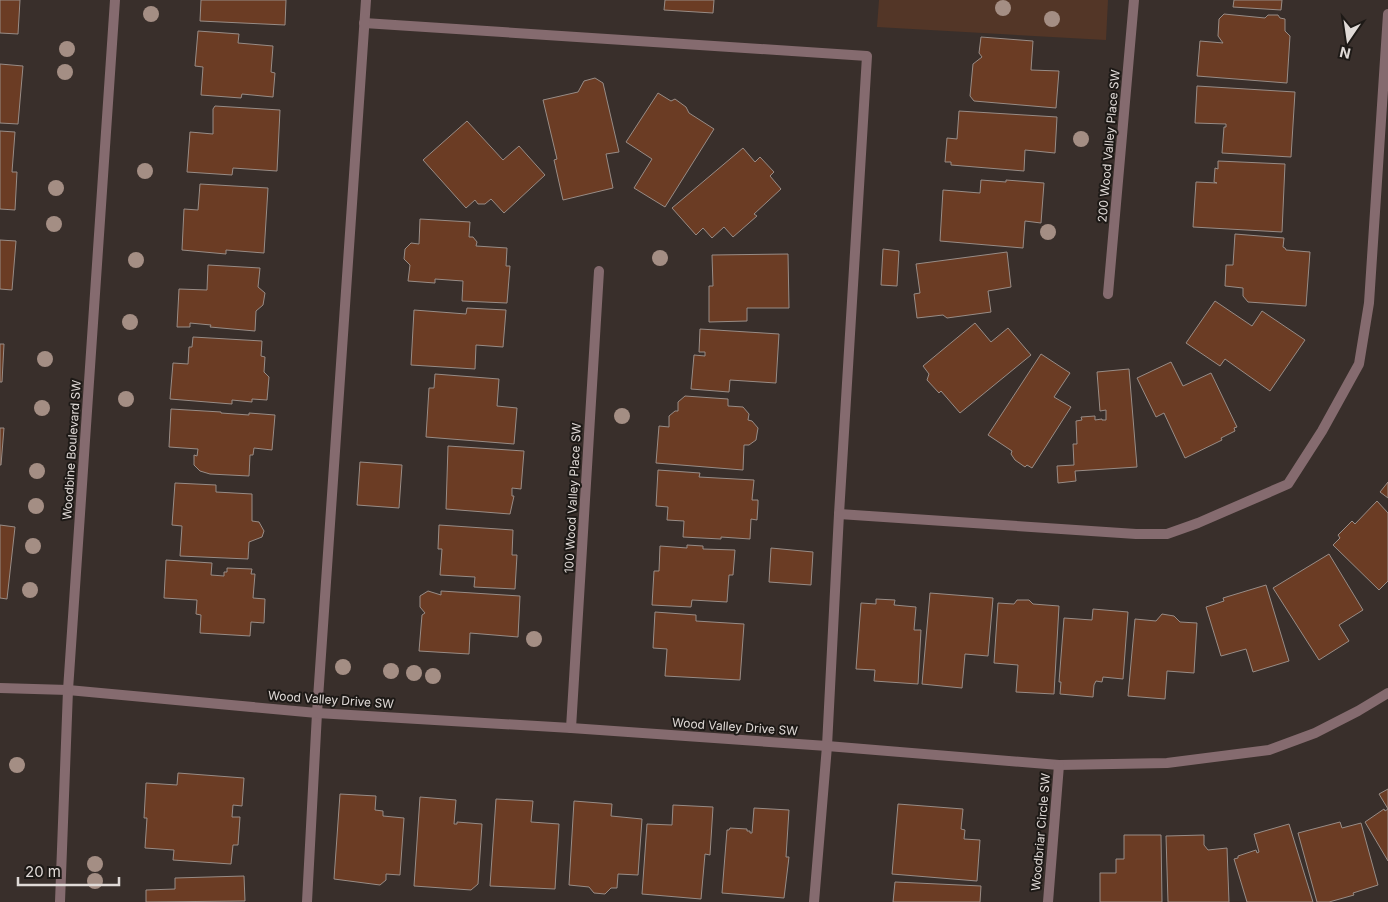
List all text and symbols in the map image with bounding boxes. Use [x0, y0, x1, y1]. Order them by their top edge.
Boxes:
north arrow [1323, 15, 1373, 65]
text: N [1338, 44, 1352, 63]
street label: 200 Wood Valley Place SW [1094, 69, 1123, 223]
street label: Woodbine Boulevard SW [59, 379, 84, 521]
street label: 100 Wood Valley Place SW [561, 422, 584, 574]
street label: Wood Valley Drive SW [268, 688, 395, 711]
street label: Wood Valley Drive SW [672, 715, 799, 738]
street label: Woodbriar Circle SW [1028, 772, 1053, 891]
scale bar [18, 854, 119, 886]
text: 20 m [25, 862, 61, 881]

